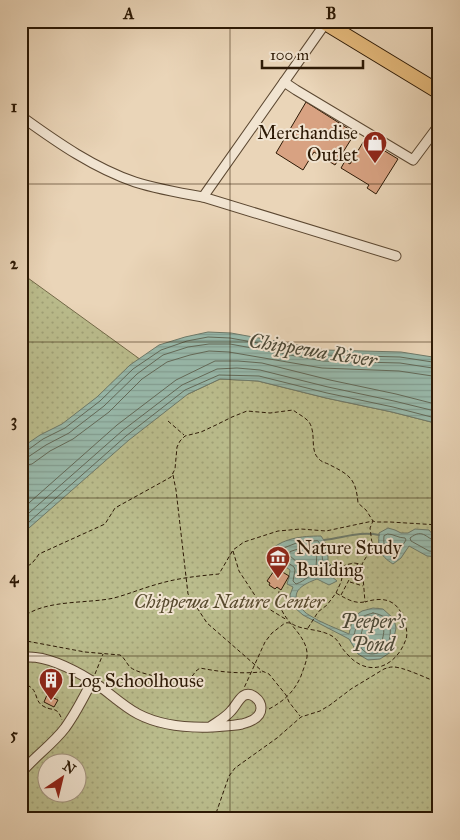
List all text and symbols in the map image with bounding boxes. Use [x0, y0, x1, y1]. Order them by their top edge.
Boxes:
text: A [123, 4, 135, 23]
text: B [326, 4, 336, 23]
scale bar [262, 38, 364, 70]
text: 100 m [270, 46, 310, 64]
text: 1 [11, 97, 18, 116]
place label: Merchandise Outlet [257, 121, 358, 166]
shop icon: Merchandise Outlet [362, 130, 388, 164]
text: 2 [10, 254, 19, 273]
water label: Chippewa River [247, 328, 380, 373]
text: 3 [11, 411, 17, 431]
place label: Nature Study Building [296, 536, 403, 582]
museum icon: Nature Study Building [265, 545, 291, 579]
text: 4 [10, 568, 20, 588]
park label: Chippewa Nature Center [134, 590, 325, 614]
water label: Peeper's Pond [340, 609, 407, 656]
building icon: Log Schoolhouse [38, 667, 64, 701]
place label: Log Schoolhouse [68, 669, 204, 693]
text: 5 [10, 725, 18, 744]
north arrow [38, 752, 88, 802]
text: N [59, 757, 79, 778]

